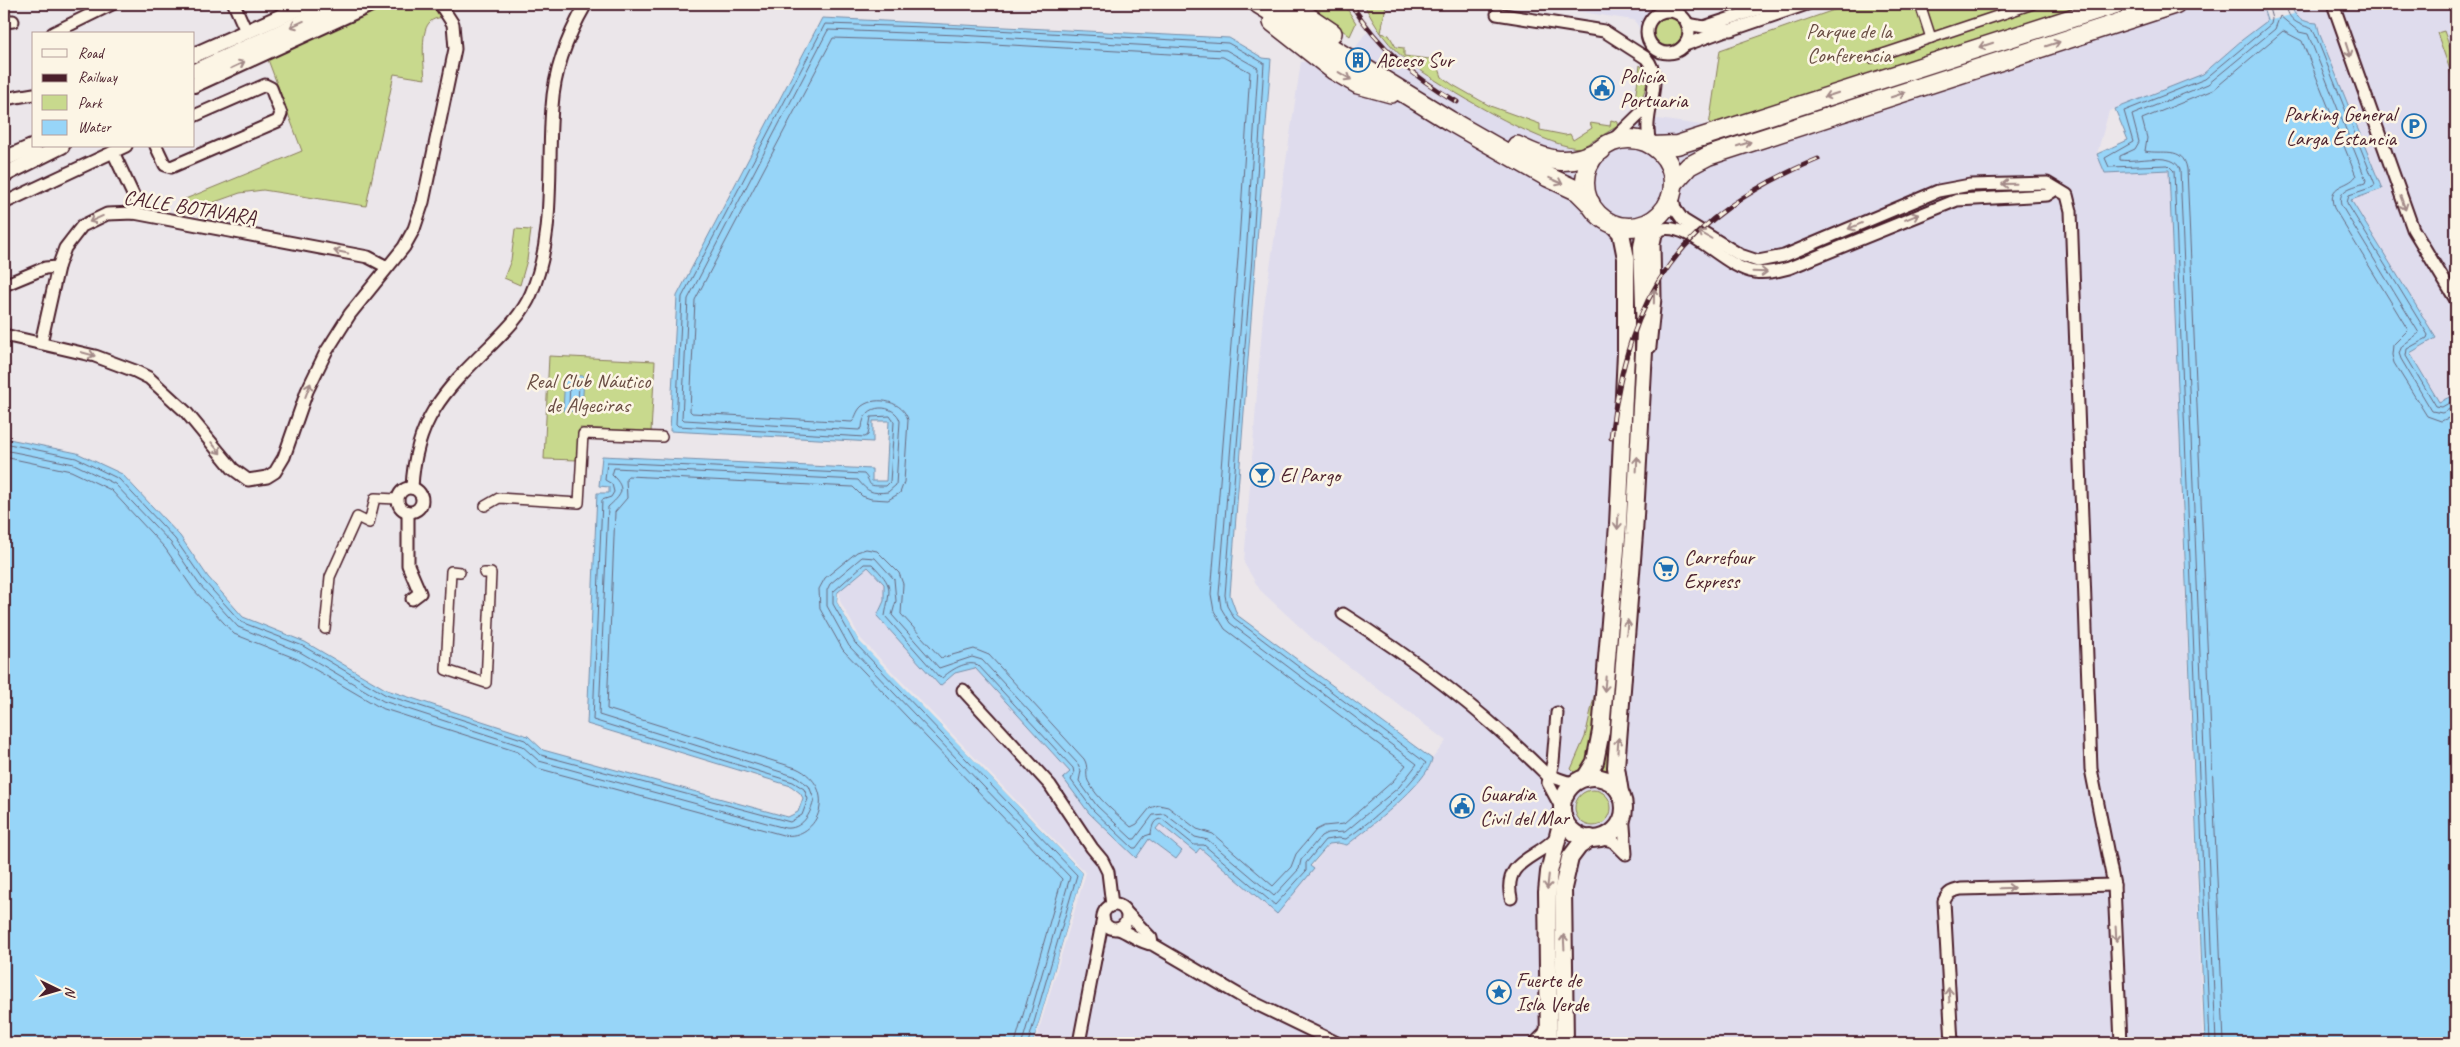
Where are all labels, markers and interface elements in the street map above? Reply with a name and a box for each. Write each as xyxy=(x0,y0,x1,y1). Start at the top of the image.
park label: Parque de la Conferencia xyxy=(1806,18,1893,68)
one-way arrow xyxy=(290,20,305,30)
legend xyxy=(32,32,195,148)
one-way arrow xyxy=(2044,39,2060,48)
one-way arrow xyxy=(1978,41,1994,51)
one-way arrow xyxy=(2344,42,2353,57)
text: Road xyxy=(78,44,105,63)
building icon: Acceso Sur xyxy=(1345,47,1371,73)
place label: Acceso Sur xyxy=(1376,47,1456,73)
one-way arrow xyxy=(230,59,245,69)
place label: Policía Portuaria xyxy=(1620,63,1689,113)
text: Railway xyxy=(78,68,119,87)
one-way arrow xyxy=(1337,72,1351,82)
public building icon: Policía Portuaria xyxy=(1589,75,1615,101)
one-way arrow xyxy=(1890,89,1906,99)
one-way arrow xyxy=(1824,91,1840,101)
text: Park xyxy=(78,94,103,113)
place label: Parking General Larga Estancia xyxy=(2284,101,2399,151)
parking icon: Parking General Larga Estancia xyxy=(2401,113,2427,139)
text: Water xyxy=(78,118,112,137)
one-way arrow xyxy=(1735,139,1751,149)
one-way arrow xyxy=(1548,177,1563,186)
one-way arrow xyxy=(2002,179,2018,188)
street label: CALLE BOTAVARA xyxy=(122,184,259,230)
one-way arrow xyxy=(2399,195,2408,210)
one-way arrow xyxy=(1904,212,1919,222)
one-way arrow xyxy=(89,214,104,224)
one-way arrow xyxy=(1848,222,1863,232)
one-way arrow xyxy=(1699,229,1713,239)
one-way arrow xyxy=(333,247,349,256)
one-way arrow xyxy=(1752,267,1768,277)
one-way arrow xyxy=(1650,289,1659,305)
one-way arrow xyxy=(80,350,96,360)
park label: Real Club Náutico de Algeciras xyxy=(525,368,652,418)
one-way arrow xyxy=(304,383,313,399)
one-way arrow xyxy=(210,441,221,454)
one-way arrow xyxy=(1633,457,1642,473)
bar icon: El Pargo xyxy=(1249,462,1275,488)
place label: El Pargo xyxy=(1280,462,1343,488)
one-way arrow xyxy=(1613,514,1622,530)
place label: Carrefour Express xyxy=(1684,544,1756,594)
supermarket icon: Carrefour Express xyxy=(1653,556,1679,582)
one-way arrow xyxy=(1622,619,1631,635)
one-way arrow xyxy=(1600,676,1610,692)
one-way arrow xyxy=(1613,737,1623,753)
place label: Guardia Civil del Mar xyxy=(1480,781,1571,831)
public building icon: Guardia Civil del Mar xyxy=(1449,793,1475,819)
one-way arrow xyxy=(1543,874,1553,890)
one-way arrow xyxy=(1999,883,2015,892)
one-way arrow xyxy=(2112,926,2121,942)
one-way arrow xyxy=(1560,934,1569,950)
north arrow xyxy=(32,964,82,1014)
place label: Fuerte de Isla Verde xyxy=(1516,967,1589,1017)
place icon: Fuerte de Isla Verde xyxy=(1486,979,1512,1005)
text: N xyxy=(61,986,79,998)
one-way arrow xyxy=(1945,987,1954,1003)

